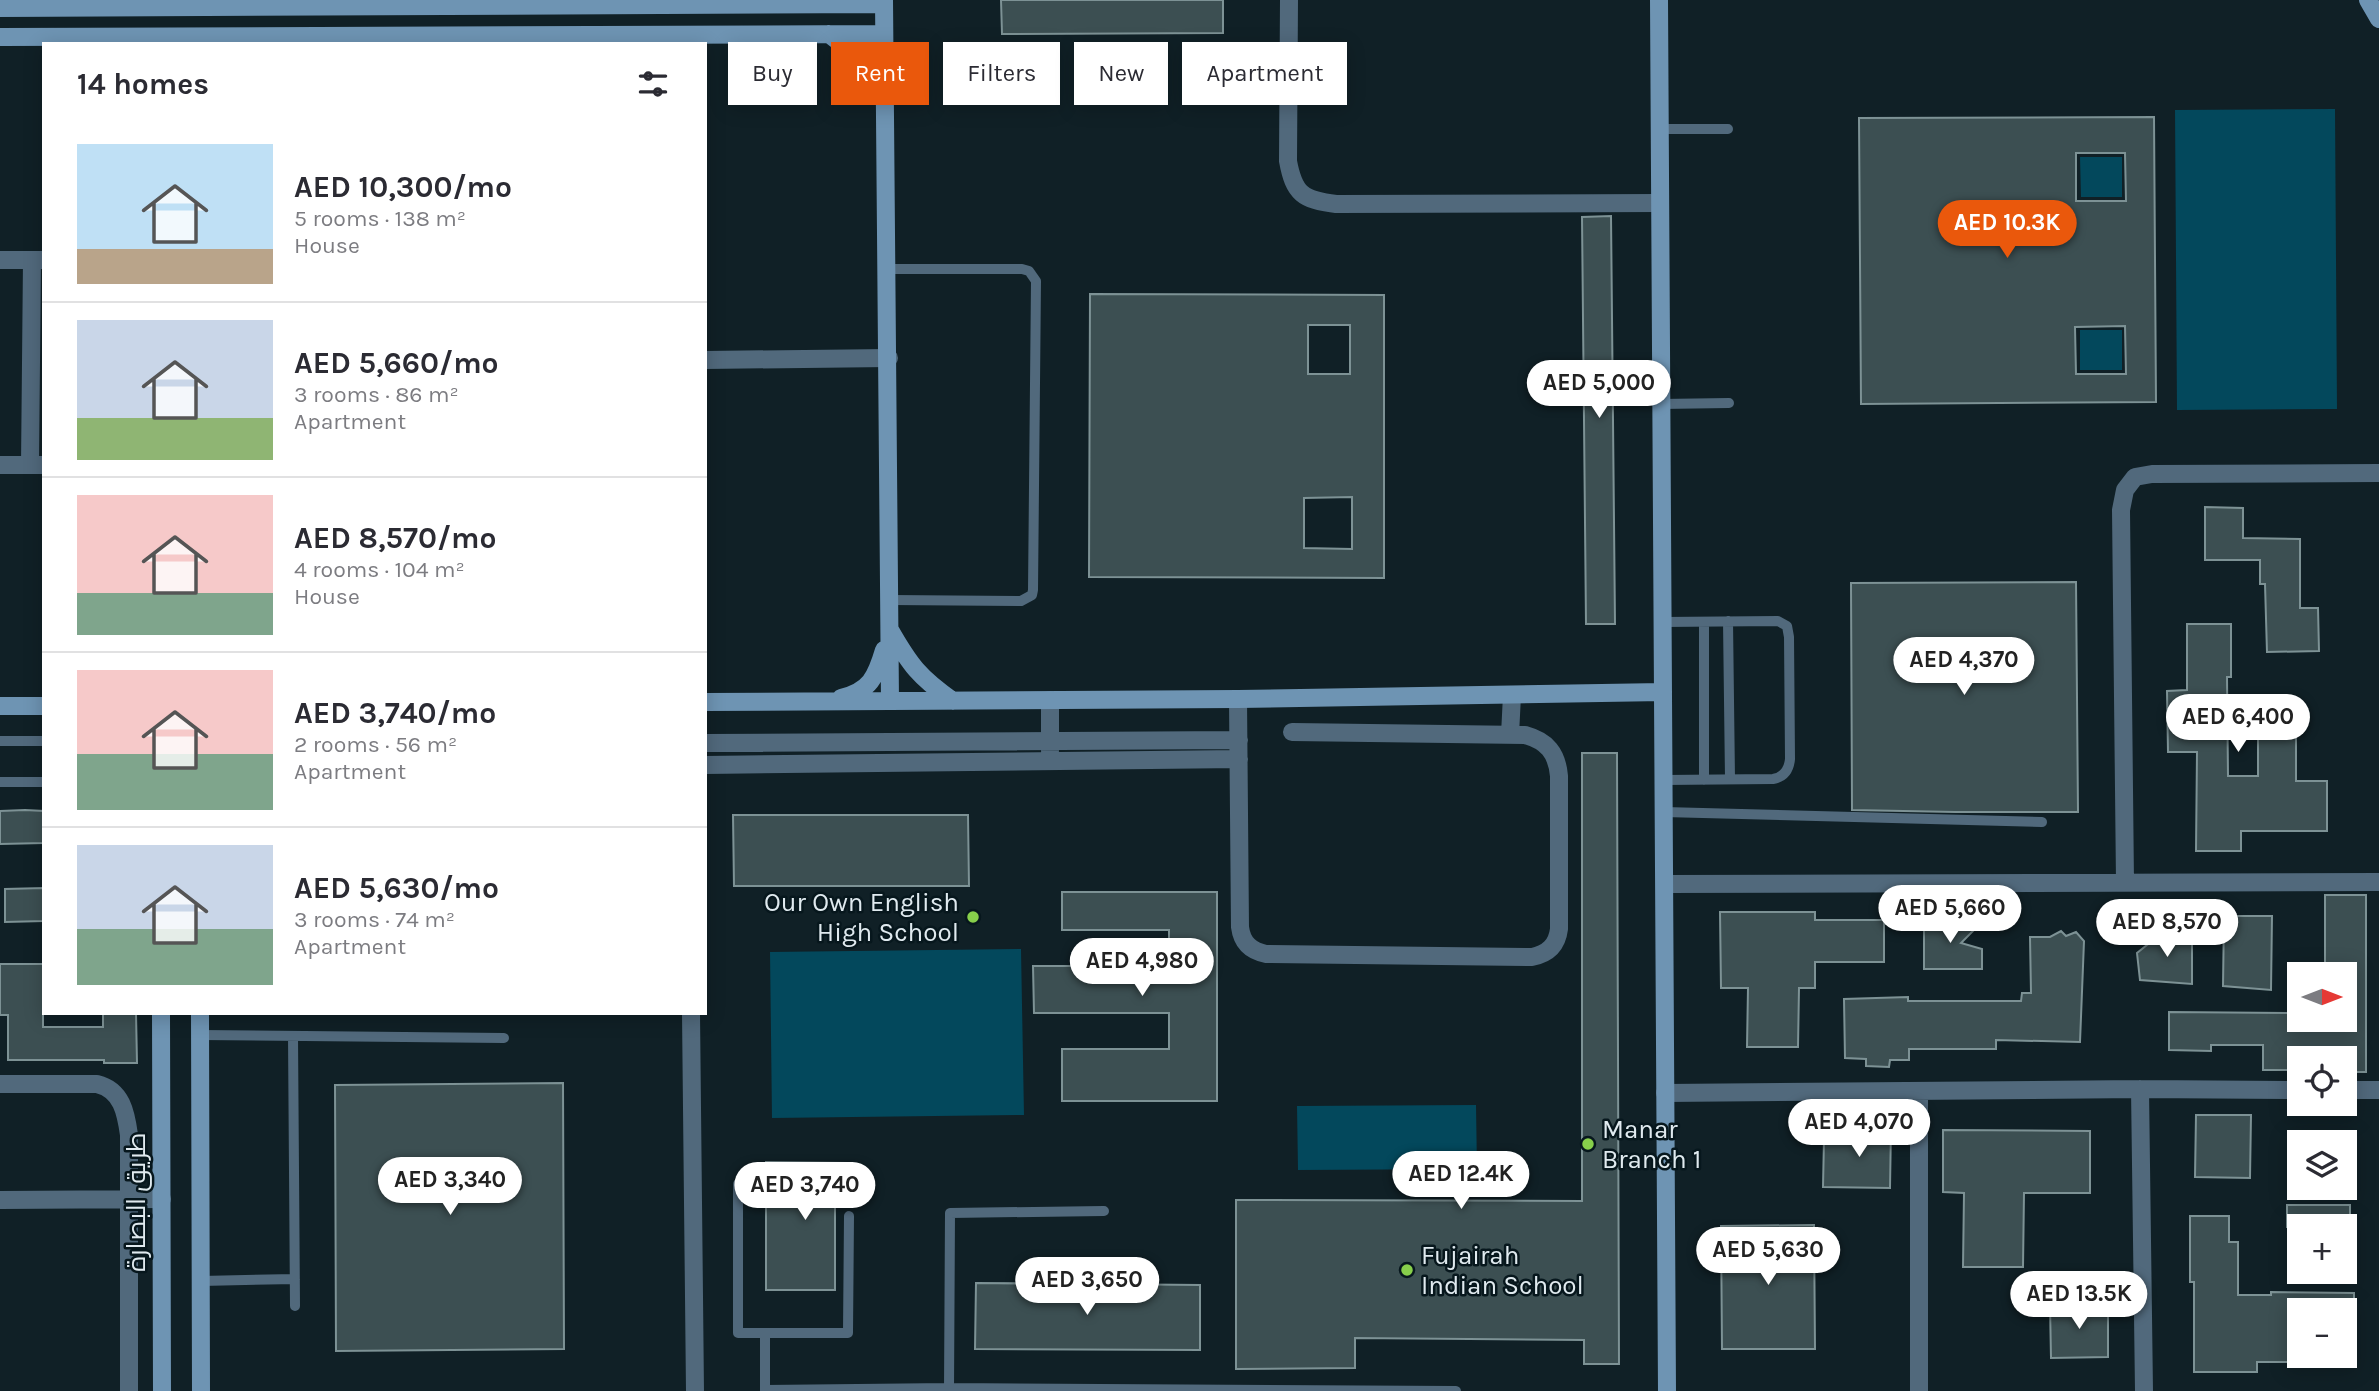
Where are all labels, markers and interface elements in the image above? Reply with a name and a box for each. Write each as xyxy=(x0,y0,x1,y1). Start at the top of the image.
chip: Buy xyxy=(728,42,817,105)
chip: Rent xyxy=(831,42,929,105)
chip: Filters xyxy=(943,42,1060,105)
chip: New xyxy=(1074,42,1168,105)
chip: Apartment xyxy=(1182,42,1347,105)
icon: filters xyxy=(634,65,672,103)
text: 14 homes xyxy=(77,66,209,102)
text: AED 10,300/mo xyxy=(294,169,512,205)
icon: home xyxy=(133,172,217,256)
pin: AED 10.3K xyxy=(1927,201,2087,260)
text: 5 rooms · 138 m² xyxy=(294,205,466,232)
text: AED 10.3K xyxy=(1954,209,2060,236)
text: House xyxy=(294,232,360,259)
text: AED 5,660/mo xyxy=(294,345,499,381)
icon: home xyxy=(133,348,217,432)
pin: AED 5,000 xyxy=(1519,360,1679,420)
text: AED 5,000 xyxy=(1543,369,1655,396)
text: 3 rooms · 86 m² xyxy=(294,381,459,408)
text: Apartment xyxy=(294,408,406,435)
text: AED 8,570/mo xyxy=(294,520,497,556)
icon: home xyxy=(133,523,217,607)
text: 4 rooms · 104 m² xyxy=(294,556,465,583)
text: House xyxy=(294,583,360,610)
pin: AED 4,370 xyxy=(1884,638,2044,697)
text: AED 4,370 xyxy=(1909,646,2019,673)
pin: AED 6,400 xyxy=(2158,694,2318,754)
text: AED 3,740/mo xyxy=(294,695,496,731)
icon: home xyxy=(133,698,217,782)
text: AED 6,400 xyxy=(2182,703,2294,730)
text: 2 rooms · 56 m² xyxy=(294,731,457,758)
text: Apartment xyxy=(294,758,406,785)
text: AED 5,630/mo xyxy=(294,870,499,906)
icon: home xyxy=(133,873,217,957)
pin: AED 5,660 xyxy=(1870,886,2030,945)
place label: Our Own English High School xyxy=(764,887,959,948)
text: AED 5,660 xyxy=(1894,894,2006,921)
pin: AED 8,570 xyxy=(2087,900,2247,959)
text: 3 rooms · 74 m² xyxy=(294,906,455,933)
text: AED 8,570 xyxy=(2112,908,2222,935)
marker: Our Own English High School xyxy=(965,909,981,925)
text: Apartment xyxy=(294,933,406,960)
pin: AED 4,980 xyxy=(1062,939,1222,998)
text: AED 4,980 xyxy=(1086,947,1198,974)
north arrow xyxy=(2287,962,2357,1032)
map controls xyxy=(2287,962,2357,1368)
button: locate xyxy=(2287,1046,2357,1116)
pin: AED 4,070 xyxy=(1779,1100,1939,1159)
text: AED 4,070 xyxy=(1804,1108,1914,1135)
place label: Manar Branch 1 xyxy=(1602,1114,1701,1175)
button: layers xyxy=(2287,1130,2357,1200)
street label: طريق البصارة xyxy=(121,1132,152,1272)
marker: Manar Branch 1 xyxy=(1580,1136,1596,1152)
pin: AED 12.4K xyxy=(1381,1152,1541,1211)
pin: AED 3,340 xyxy=(370,1158,530,1217)
text: AED 12.4K xyxy=(1408,1160,1514,1187)
pin: AED 3,740 xyxy=(725,1162,885,1222)
text: AED 3,340 xyxy=(394,1166,506,1193)
text: AED 3,740 xyxy=(750,1171,860,1198)
button: + xyxy=(2287,1214,2357,1284)
pin: AED 5,630 xyxy=(1688,1228,1848,1287)
text: AED 5,630 xyxy=(1712,1236,1824,1263)
place label: Fujairah Indian School xyxy=(1421,1240,1584,1301)
pin: AED 3,650 xyxy=(1007,1258,1167,1317)
marker: Fujairah Indian School xyxy=(1399,1262,1415,1278)
text: AED 3,650 xyxy=(1031,1266,1143,1293)
pin: AED 13.5K xyxy=(1999,1272,2159,1331)
text: AED 13.5K xyxy=(2026,1280,2132,1307)
button: − xyxy=(2287,1298,2357,1368)

